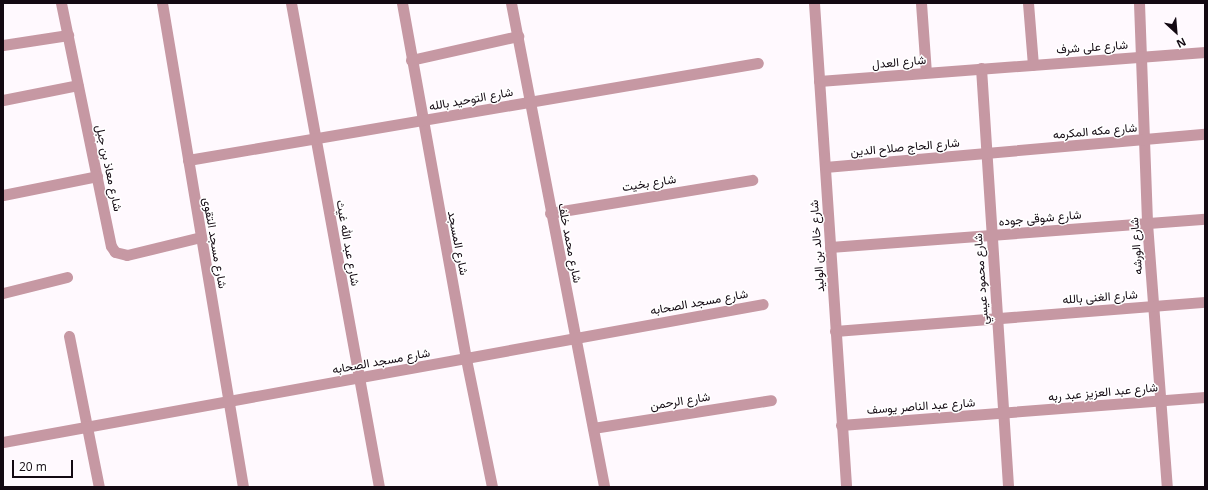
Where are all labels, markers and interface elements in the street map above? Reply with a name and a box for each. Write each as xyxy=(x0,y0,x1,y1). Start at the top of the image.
north arrow xyxy=(1156,12,1196,52)
text: N xyxy=(1174,35,1189,52)
street label: شارع على شرف xyxy=(1056,37,1128,57)
street label: شارع العدل xyxy=(871,52,927,72)
street label: شارع التوحيد بالله xyxy=(428,85,514,113)
street label: شارع مكه المكرمه xyxy=(1052,120,1138,142)
street label: شارع معاذ بن جبل xyxy=(93,123,125,213)
street label: شارع الحاج صلاح الدين xyxy=(850,135,960,159)
street label: شارع بخيت xyxy=(621,172,677,194)
street label: شارع مسجد التقوى xyxy=(200,196,230,290)
street label: شارع عبد الله غيث xyxy=(333,199,363,287)
street label: شارع خالد بن الوليد xyxy=(807,199,827,293)
street label: شارع محمد خلف xyxy=(555,202,585,284)
street label: شارع شوقى جوده xyxy=(998,207,1082,229)
street label: شارع المسجد xyxy=(445,210,471,276)
street label: شارع الورشه xyxy=(1127,217,1145,275)
street label: شارع محمود عيسي xyxy=(971,233,991,325)
street label: شارع مسجد الصحابه xyxy=(649,286,749,318)
street label: شارع الغنى بالله xyxy=(1062,287,1138,307)
street label: شارع مسجد الصحابه xyxy=(331,345,431,377)
street label: شارع عبد العزيز عبد ربه xyxy=(1047,380,1159,404)
street label: شارع الرحمن xyxy=(649,389,711,413)
street label: شارع عبد الناصر يوسف xyxy=(866,395,976,417)
scale bar xyxy=(14,452,75,478)
text: 20 m xyxy=(19,458,47,475)

